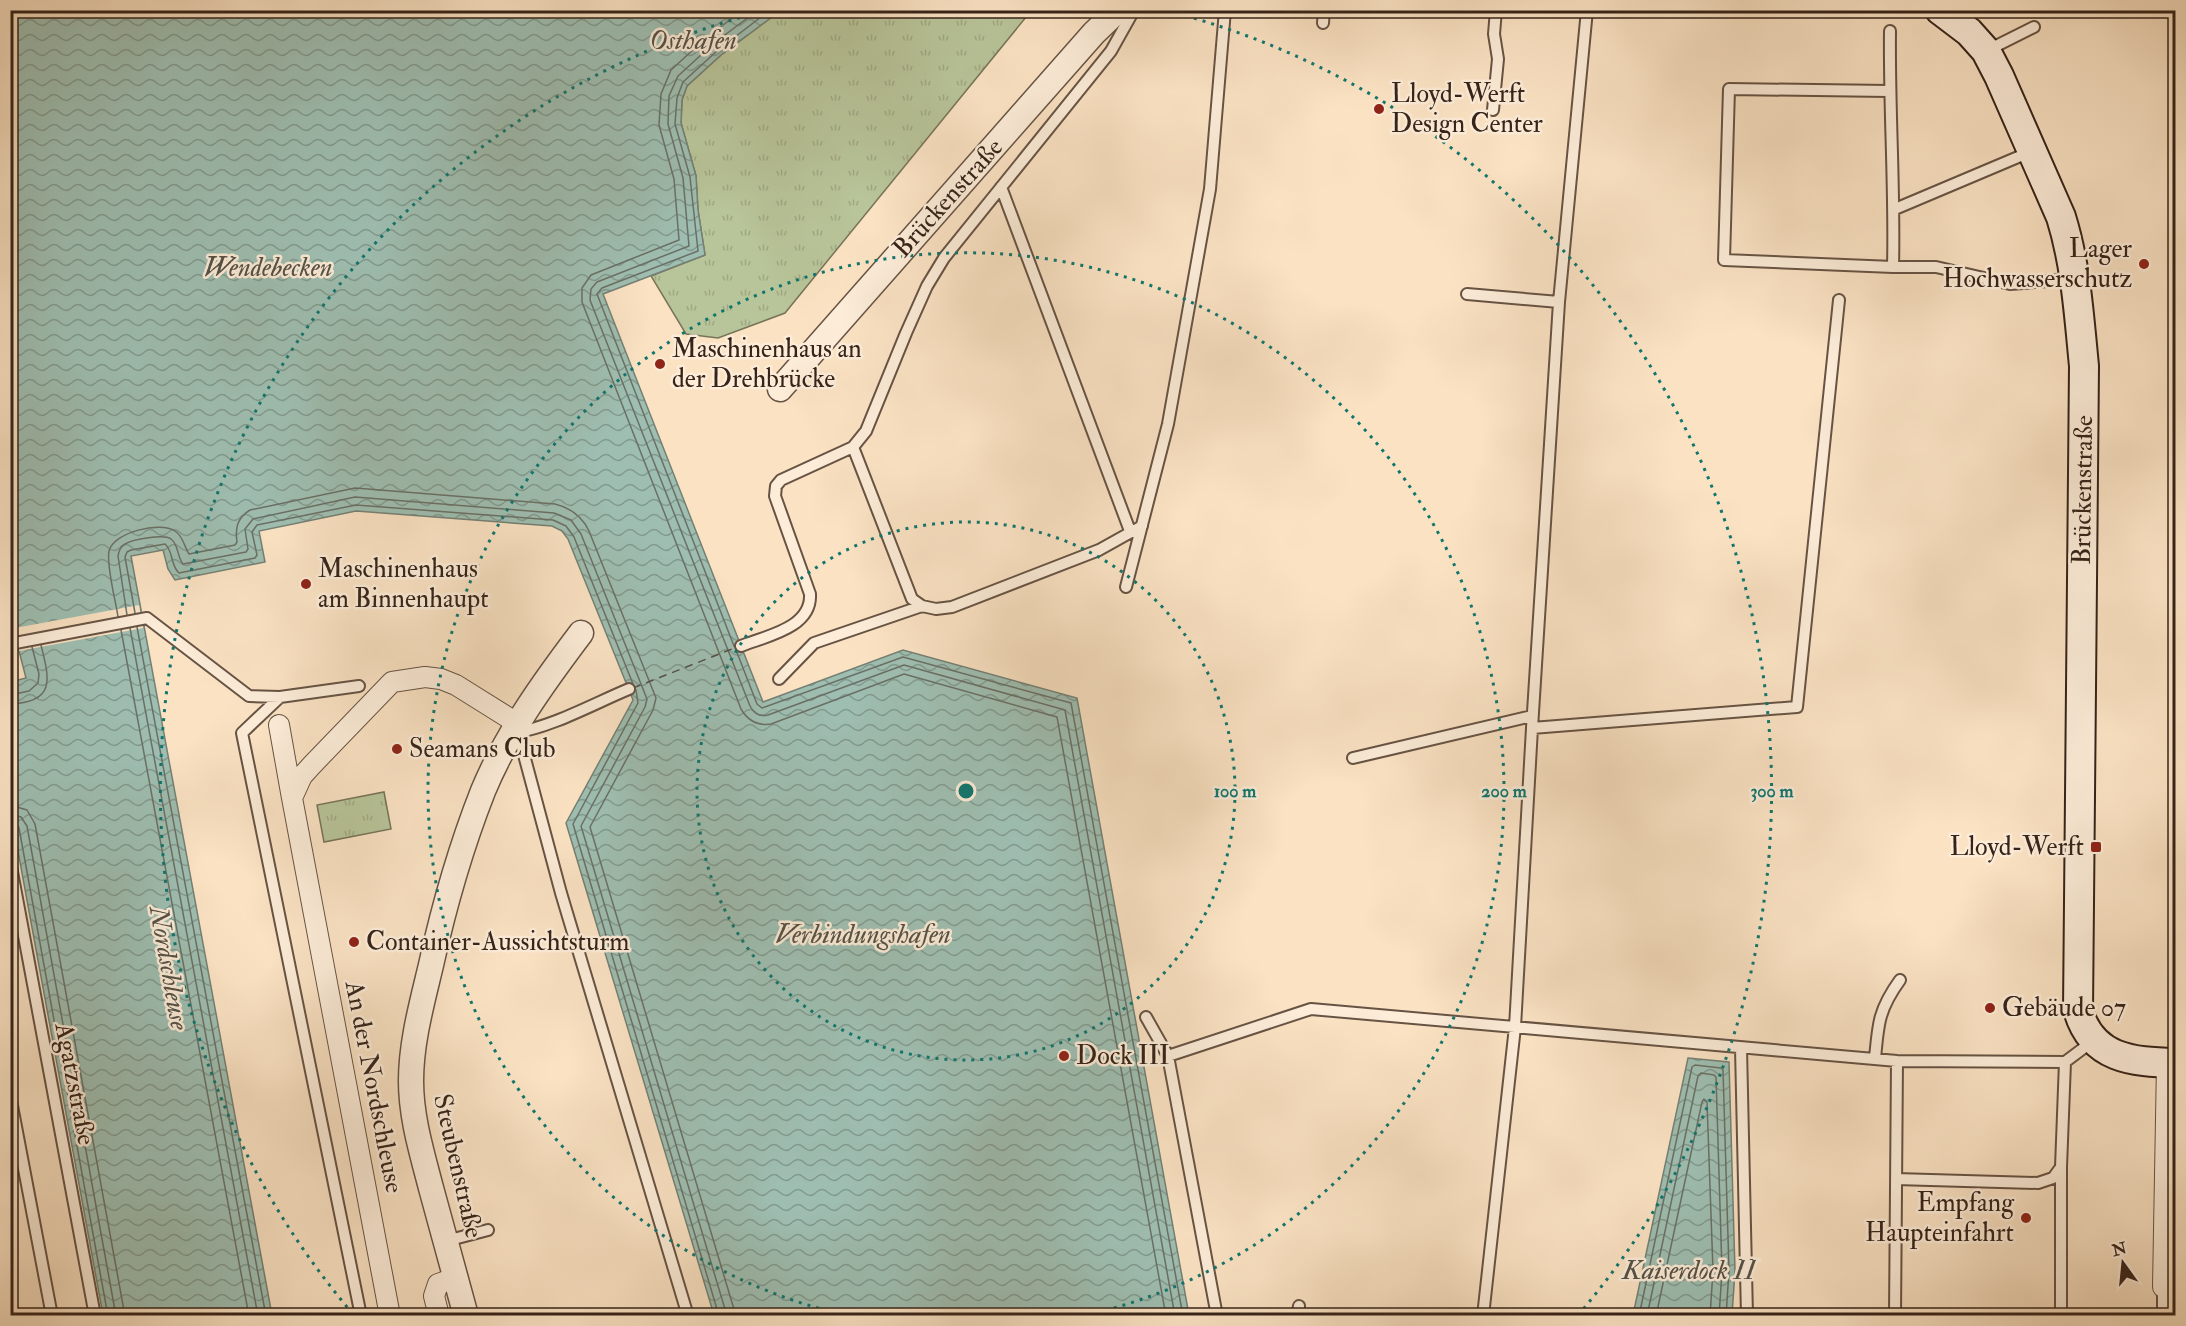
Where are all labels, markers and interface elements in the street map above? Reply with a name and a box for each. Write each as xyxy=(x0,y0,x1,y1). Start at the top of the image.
water label: Osthafen xyxy=(649,24,737,57)
place label: Lloyd-Werft Design Center xyxy=(1391,78,1543,140)
marker: Lloyd-Werft Design Center xyxy=(1372,102,1386,116)
street label: Brückenstraße xyxy=(886,132,1010,264)
place label: Lager Hochwasserschutz xyxy=(1942,233,2132,295)
water label: Wendebecken xyxy=(203,251,333,284)
marker: Lager Hochwasserschutz xyxy=(2137,257,2151,271)
place label: Maschinenhaus an der Drehbrücke xyxy=(672,333,862,395)
marker: Maschinenhaus an der Drehbrücke xyxy=(653,357,667,371)
street label: Brückenstraße xyxy=(2066,415,2100,565)
place label: Maschinenhaus am Binnenhaupt xyxy=(318,553,489,616)
marker: Maschinenhaus am Binnenhaupt xyxy=(299,577,313,591)
place label: Seamans Club xyxy=(409,733,555,765)
marker: Seamans Club xyxy=(390,742,404,756)
text: 100 m xyxy=(1214,780,1257,803)
text: 200 m xyxy=(1481,780,1528,803)
text: 300 m xyxy=(1750,780,1795,803)
centre of rings xyxy=(956,781,976,801)
place label: Lloyd-Werft xyxy=(1950,831,2084,863)
marker: Lloyd-Werft xyxy=(2089,840,2103,854)
water label: Nordschleuse xyxy=(142,902,196,1033)
water label: Verbindungshafen xyxy=(775,918,951,951)
place label: Container-Aussichtsturm xyxy=(366,926,629,958)
marker: Container-Aussichtsturm xyxy=(347,935,361,949)
street label: An der Nordschleuse xyxy=(338,977,410,1196)
place label: Gebäude 07 xyxy=(2002,992,2126,1024)
marker: Gebäude 07 xyxy=(1983,1001,1997,1015)
street label: Agatzstraße xyxy=(47,1019,103,1148)
place label: Dock III xyxy=(1076,1040,1170,1072)
marker: Dock III xyxy=(1057,1049,1071,1063)
street label: Steubenstraße xyxy=(426,1091,490,1241)
place label: Empfang Haupteinfahrt xyxy=(1865,1187,2015,1250)
marker: Empfang Haupteinfahrt xyxy=(2019,1211,2033,1225)
north arrow xyxy=(2093,1233,2153,1293)
text: N xyxy=(2109,1238,2130,1261)
water label: Kaiserdock II xyxy=(1620,1254,1760,1287)

